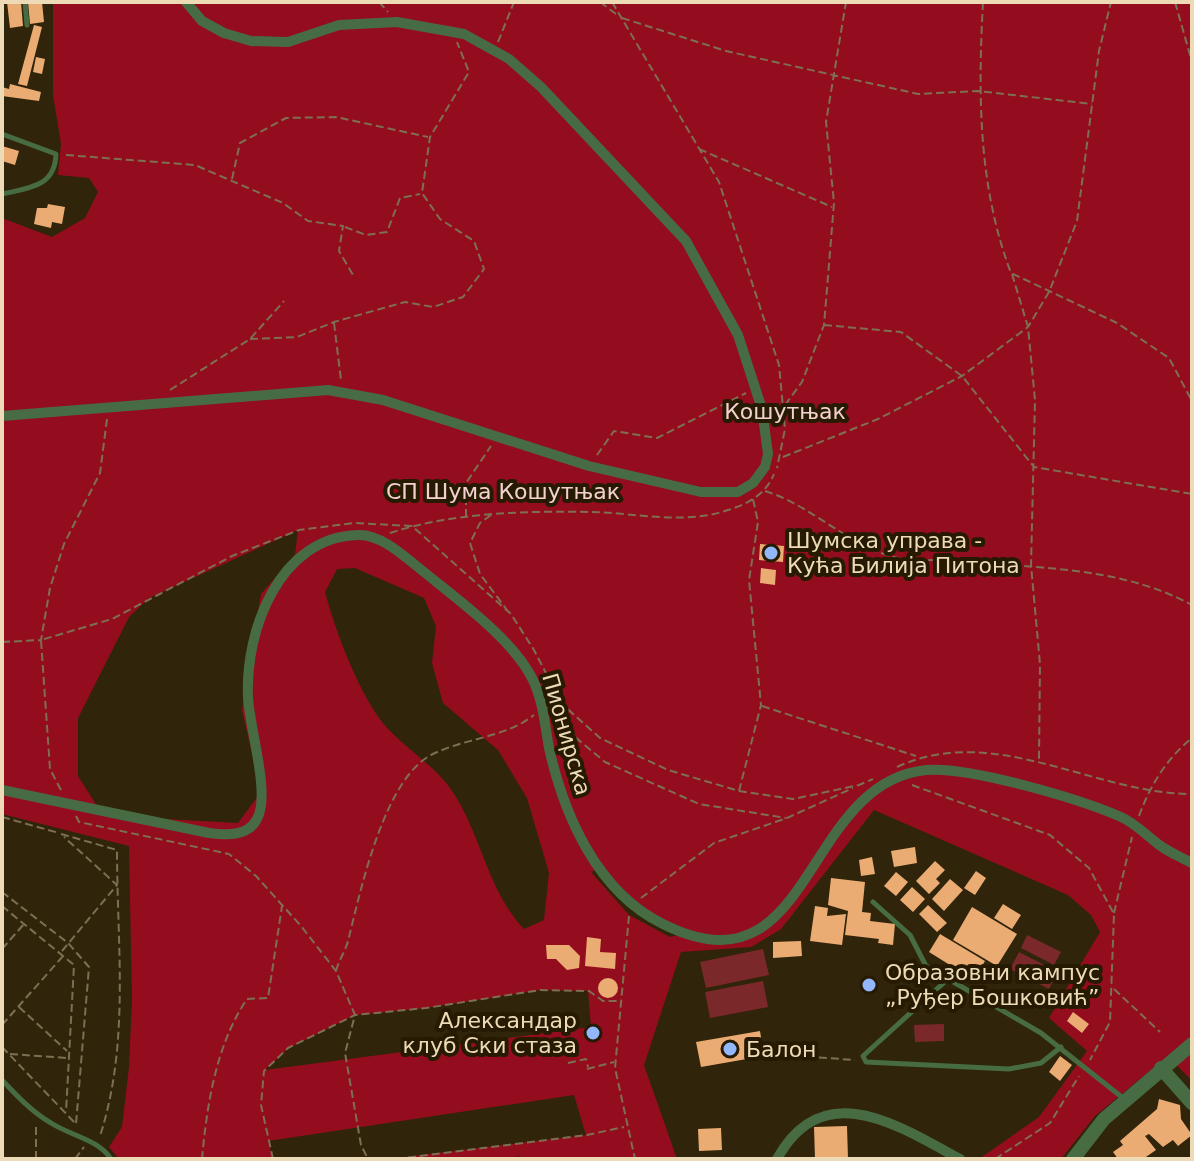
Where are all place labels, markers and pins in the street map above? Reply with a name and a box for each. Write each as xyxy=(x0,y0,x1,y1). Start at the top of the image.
place label: Шумска управа - Кућа Билија Питона xyxy=(787,528,1020,578)
marker: Шумска управа - Кућа Билија Питона xyxy=(762,544,780,562)
place label: Образовни кампус „Руђер Бошковић” xyxy=(885,960,1100,1010)
marker: Образовни кампус „Руђер Бошковић” xyxy=(860,976,878,994)
place label: Александар клуб Ски стаза xyxy=(403,1008,577,1058)
marker: Александар клуб Ски стаза xyxy=(584,1024,602,1042)
place label: Балон xyxy=(746,1037,816,1062)
marker: Балон xyxy=(721,1040,739,1058)

